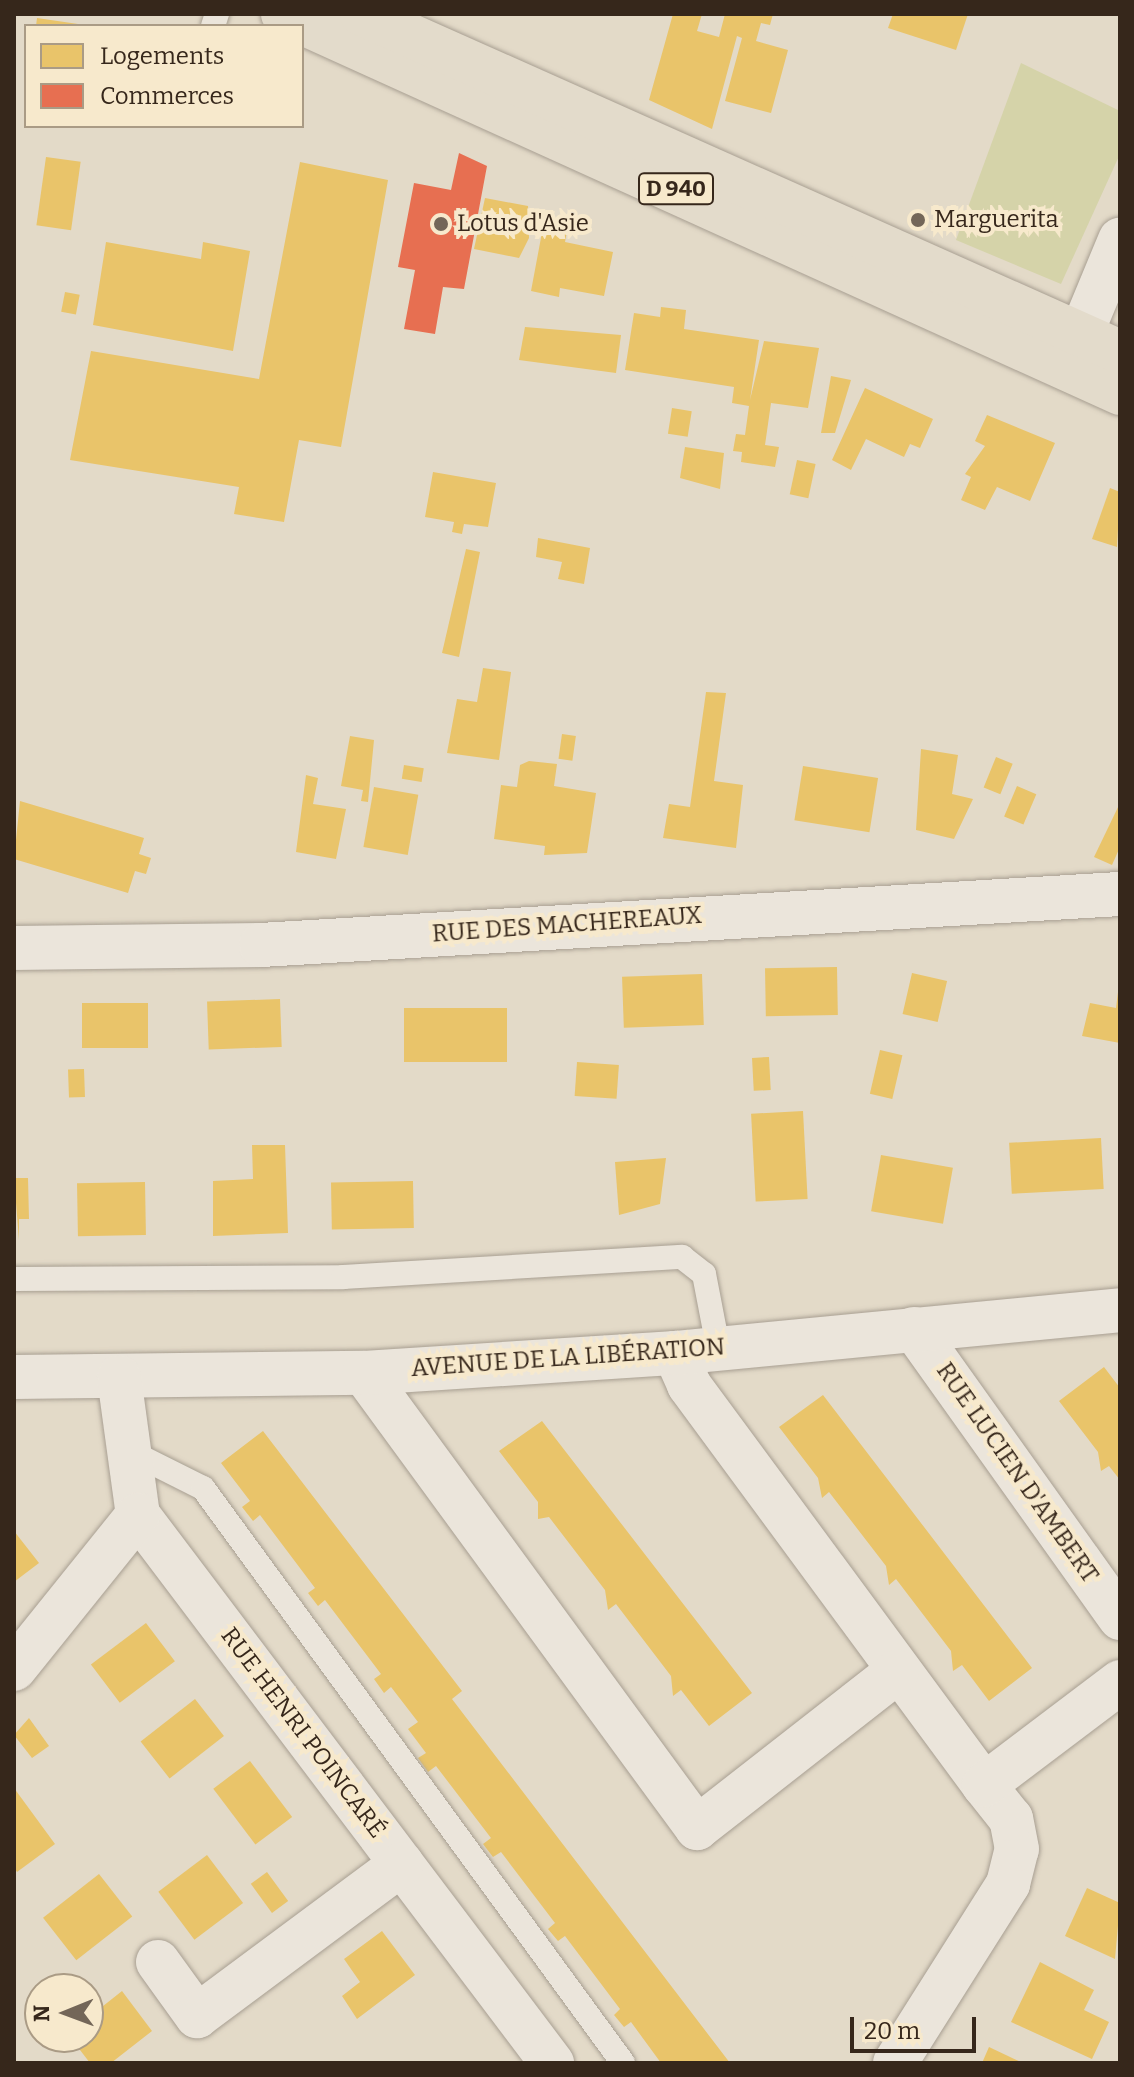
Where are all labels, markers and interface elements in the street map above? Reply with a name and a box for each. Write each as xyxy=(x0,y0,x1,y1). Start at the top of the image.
legend xyxy=(24,24,304,128)
text: Logements xyxy=(100,42,224,70)
text: Commerces xyxy=(100,82,234,110)
road number: D 940 xyxy=(638,171,714,207)
place label: Marguerita xyxy=(934,206,1059,234)
place label: Lotus d'Asie xyxy=(457,210,589,238)
marker: Marguerita xyxy=(909,211,927,229)
marker: Lotus d'Asie xyxy=(432,215,450,233)
street label: RUE DES MACHEREAUX xyxy=(431,901,703,949)
street label: AVENUE DE LA LIBÉRATION xyxy=(410,1333,726,1383)
street label: RUE LUCIEN D'AMBERT xyxy=(930,1357,1104,1589)
street label: RUE HENRI POINCARÉ xyxy=(214,1622,392,1844)
north arrow xyxy=(24,1973,104,2053)
scale bar xyxy=(854,2001,980,2051)
text: N xyxy=(28,2005,55,2022)
text: 20 m xyxy=(864,2017,920,2045)

